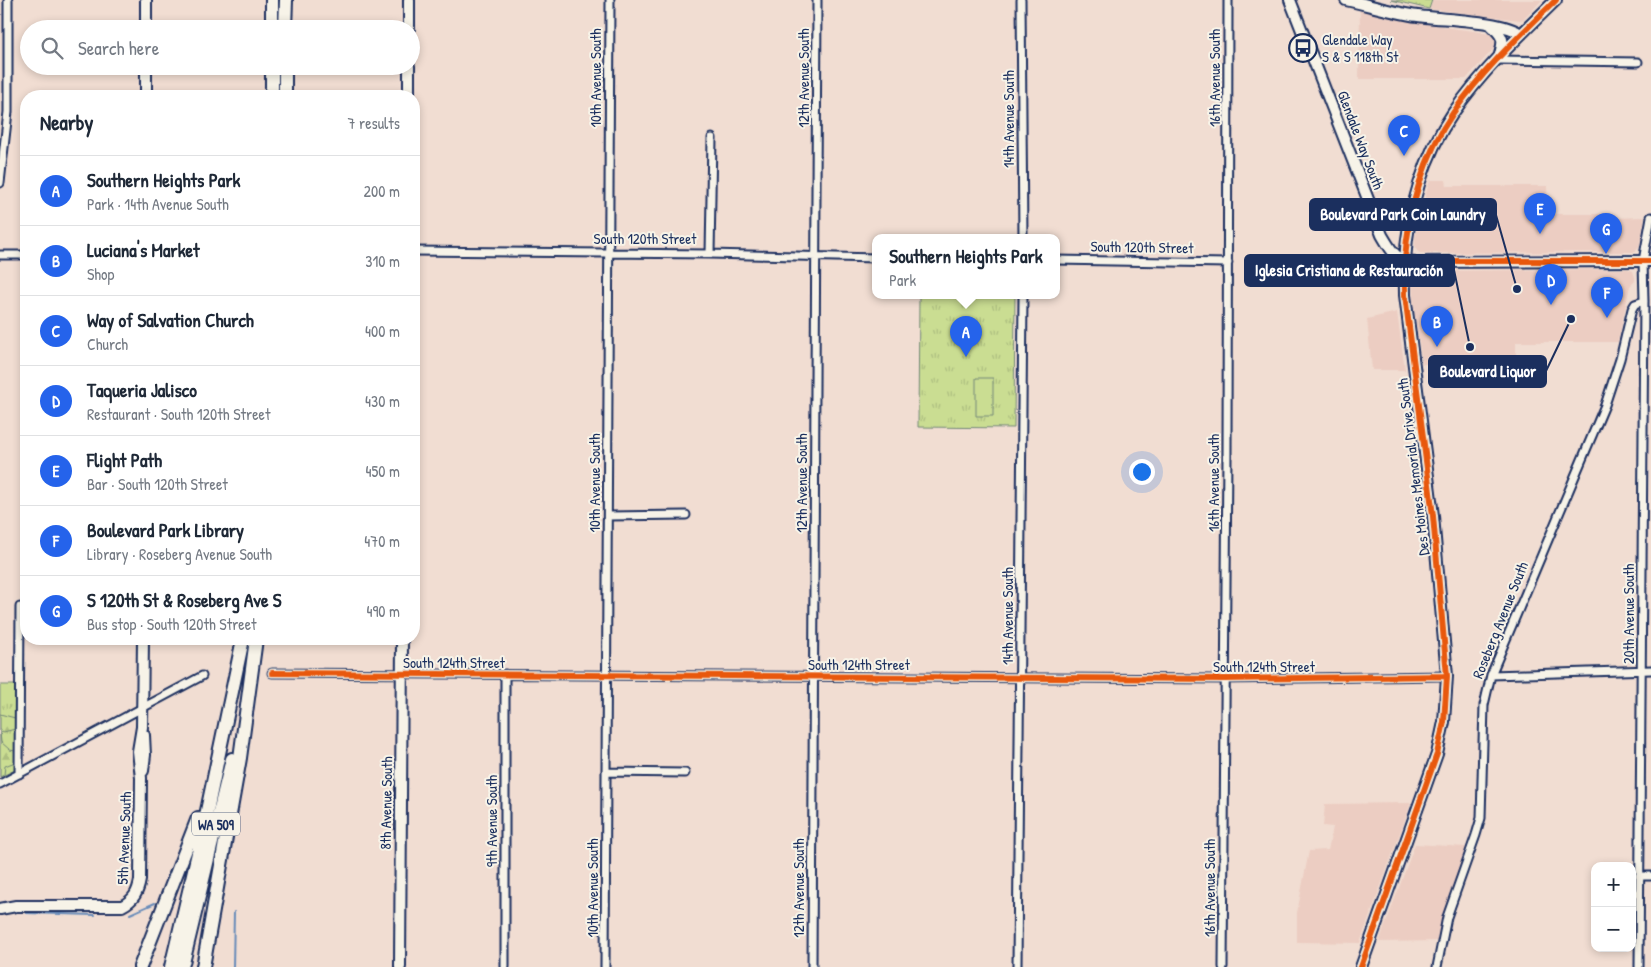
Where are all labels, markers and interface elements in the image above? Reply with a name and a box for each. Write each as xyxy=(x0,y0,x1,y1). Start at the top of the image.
search box xyxy=(20,20,420,75)
street label: 12th Avenue South xyxy=(793,28,814,128)
street label: 10th Avenue South xyxy=(585,29,606,127)
street label: 16th Avenue South xyxy=(1204,29,1225,127)
place label: Glendale Way S & S 118th St xyxy=(1322,29,1399,67)
bus stop icon: Glendale Way S & S 118th St xyxy=(1288,33,1318,63)
icon: search xyxy=(38,34,66,62)
text: Search here xyxy=(78,35,159,61)
street label: 14th Avenue South xyxy=(998,70,1019,168)
street label: Glendale Way South xyxy=(1332,88,1390,192)
text: Nearby xyxy=(40,108,93,137)
text: 7 results xyxy=(347,112,400,134)
pin: C xyxy=(1388,115,1420,156)
text: Southern Heights Park xyxy=(87,167,240,193)
text: A xyxy=(52,180,60,202)
text: 200 m xyxy=(364,180,400,202)
text: Park · 14th Avenue South xyxy=(87,193,229,215)
pin: E xyxy=(1524,193,1556,234)
callout: Boulevard Park Coin Laundry xyxy=(1310,199,1496,230)
text: Boulevard Park Coin Laundry xyxy=(1320,203,1486,226)
pin: G xyxy=(1590,213,1622,254)
street label: South 120th Street xyxy=(594,228,697,249)
popup xyxy=(872,234,1060,299)
street label: South 120th Street xyxy=(1090,236,1194,258)
text: Luciana's Market xyxy=(87,237,200,263)
text: Southern Heights Park xyxy=(889,243,1043,269)
text: B xyxy=(52,250,60,272)
text: 310 m xyxy=(365,250,400,272)
callout: Iglesia Cristiana de Restauración xyxy=(1245,255,1454,286)
text: Iglesia Cristiana de Restauración xyxy=(1255,259,1443,282)
text: Shop xyxy=(87,263,114,285)
pin: D xyxy=(1535,264,1567,305)
text: Park xyxy=(889,269,916,291)
pin: F xyxy=(1591,277,1623,318)
pin: B xyxy=(1421,306,1453,347)
text: Way of Salvation Church xyxy=(87,307,254,333)
pin: A xyxy=(950,316,982,357)
text: C xyxy=(52,320,60,342)
text: 400 m xyxy=(365,320,400,342)
text: Church xyxy=(87,333,128,355)
callout: Boulevard Liquor xyxy=(1429,356,1546,387)
text: Boulevard Liquor xyxy=(1440,360,1537,383)
text: Taqueria Jalisco xyxy=(87,377,197,403)
street label: Des Moines Memorial Drive South xyxy=(1392,377,1434,557)
text: D xyxy=(52,390,60,412)
text: 430 m xyxy=(365,390,400,412)
text: Restaurant · South 120th Street xyxy=(87,403,270,425)
street label: 12th Avenue South xyxy=(791,433,812,533)
street label: 10th Avenue South xyxy=(584,434,605,532)
street label: 16th Avenue South xyxy=(1203,434,1224,532)
text: Flight Path xyxy=(87,447,162,473)
your location xyxy=(1129,459,1155,485)
text: E xyxy=(52,460,60,482)
text: 450 m xyxy=(366,460,400,482)
text: Bar · South 120th Street xyxy=(87,473,228,495)
text: Boulevard Park Library xyxy=(87,517,244,543)
text: F xyxy=(53,530,59,552)
text: 470 m xyxy=(364,530,400,552)
text: Library · Roseberg Avenue South xyxy=(87,543,272,565)
street label: Roseberg Avenue South xyxy=(1467,558,1533,682)
street label: 20th Avenue South xyxy=(1618,564,1639,664)
street label: 14th Avenue South xyxy=(997,567,1018,665)
text: S 120th St & Roseberg Ave S xyxy=(87,587,282,613)
text: G xyxy=(52,600,60,622)
text: 490 m xyxy=(366,600,400,622)
text: Bus stop · South 120th Street xyxy=(87,613,257,635)
street label: South 124th Street xyxy=(403,652,506,673)
street label: South 124th Street xyxy=(808,654,911,675)
street label: South 124th Street xyxy=(1213,656,1316,677)
street label: 8th Avenue South xyxy=(375,756,397,850)
street label: 9th Avenue South xyxy=(481,775,502,867)
street label: 5th Avenue South xyxy=(112,791,136,885)
road number: WA 509 xyxy=(192,812,240,836)
street label: 12th Avenue South xyxy=(788,838,809,938)
street label: 10th Avenue South xyxy=(582,839,603,937)
street label: 16th Avenue South xyxy=(1199,839,1220,937)
map controls xyxy=(1591,862,1636,952)
button: + xyxy=(1591,862,1636,907)
button: − xyxy=(1591,907,1636,952)

